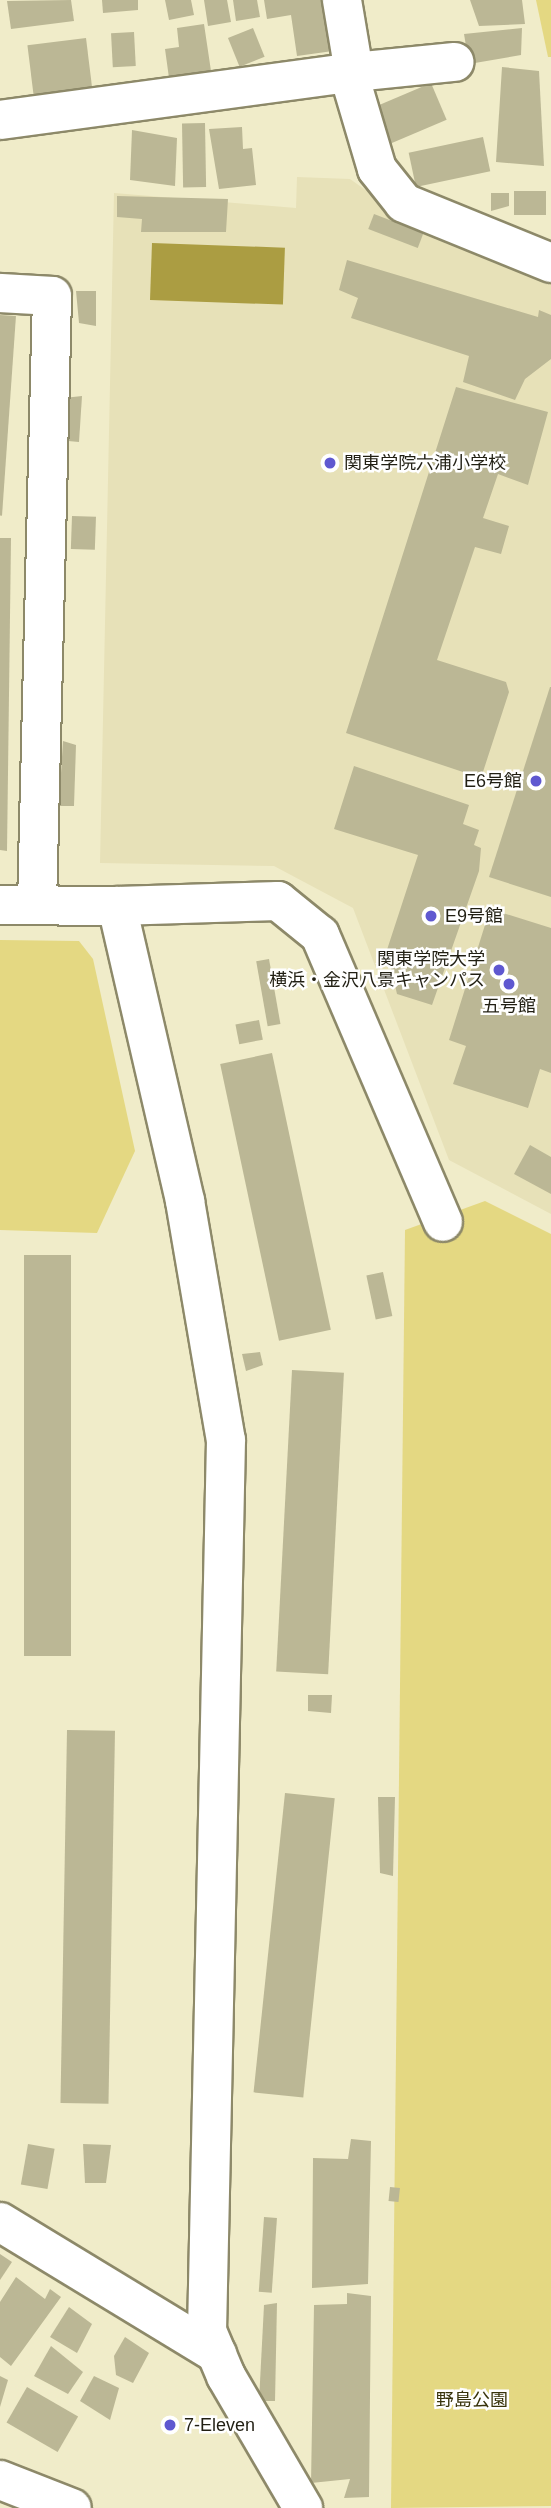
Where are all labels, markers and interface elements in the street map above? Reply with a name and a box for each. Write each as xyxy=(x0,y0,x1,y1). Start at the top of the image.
place label: 関東学院六浦小学校 xyxy=(344,452,506,474)
marker: 関東学院六浦小学校 xyxy=(322,455,338,471)
place label: E6号館 xyxy=(464,770,522,792)
marker: E6号館 xyxy=(528,773,544,789)
place label: E9号館 xyxy=(445,905,503,927)
marker: E9号館 xyxy=(423,908,439,924)
place label: 関東学院大学 横浜・金沢八景キャンパス xyxy=(269,949,485,992)
marker: 関東学院大学 横浜・金沢八景キャンパス xyxy=(491,962,507,978)
marker: 五号館 xyxy=(501,976,517,992)
place label: 五号館 xyxy=(482,995,536,1017)
park label: 野島公園 xyxy=(436,2389,508,2411)
place label: 7-Eleven xyxy=(184,2414,255,2436)
marker: 7-Eleven xyxy=(162,2417,178,2433)

